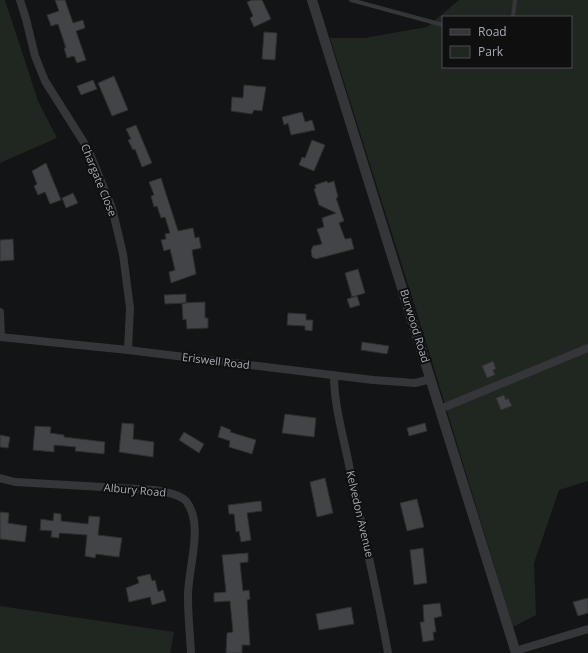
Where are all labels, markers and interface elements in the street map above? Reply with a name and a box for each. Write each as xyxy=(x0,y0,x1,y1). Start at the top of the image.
legend xyxy=(442,16,572,68)
text: Road xyxy=(478,23,507,40)
text: Park xyxy=(478,43,504,60)
street label: Chargate Close xyxy=(78,141,121,218)
street label: Burwood Road xyxy=(397,287,434,364)
street label: Eriswell Road xyxy=(181,349,251,372)
street label: Kelvedon Avenue xyxy=(343,469,378,559)
street label: Albury Road xyxy=(103,479,167,500)

